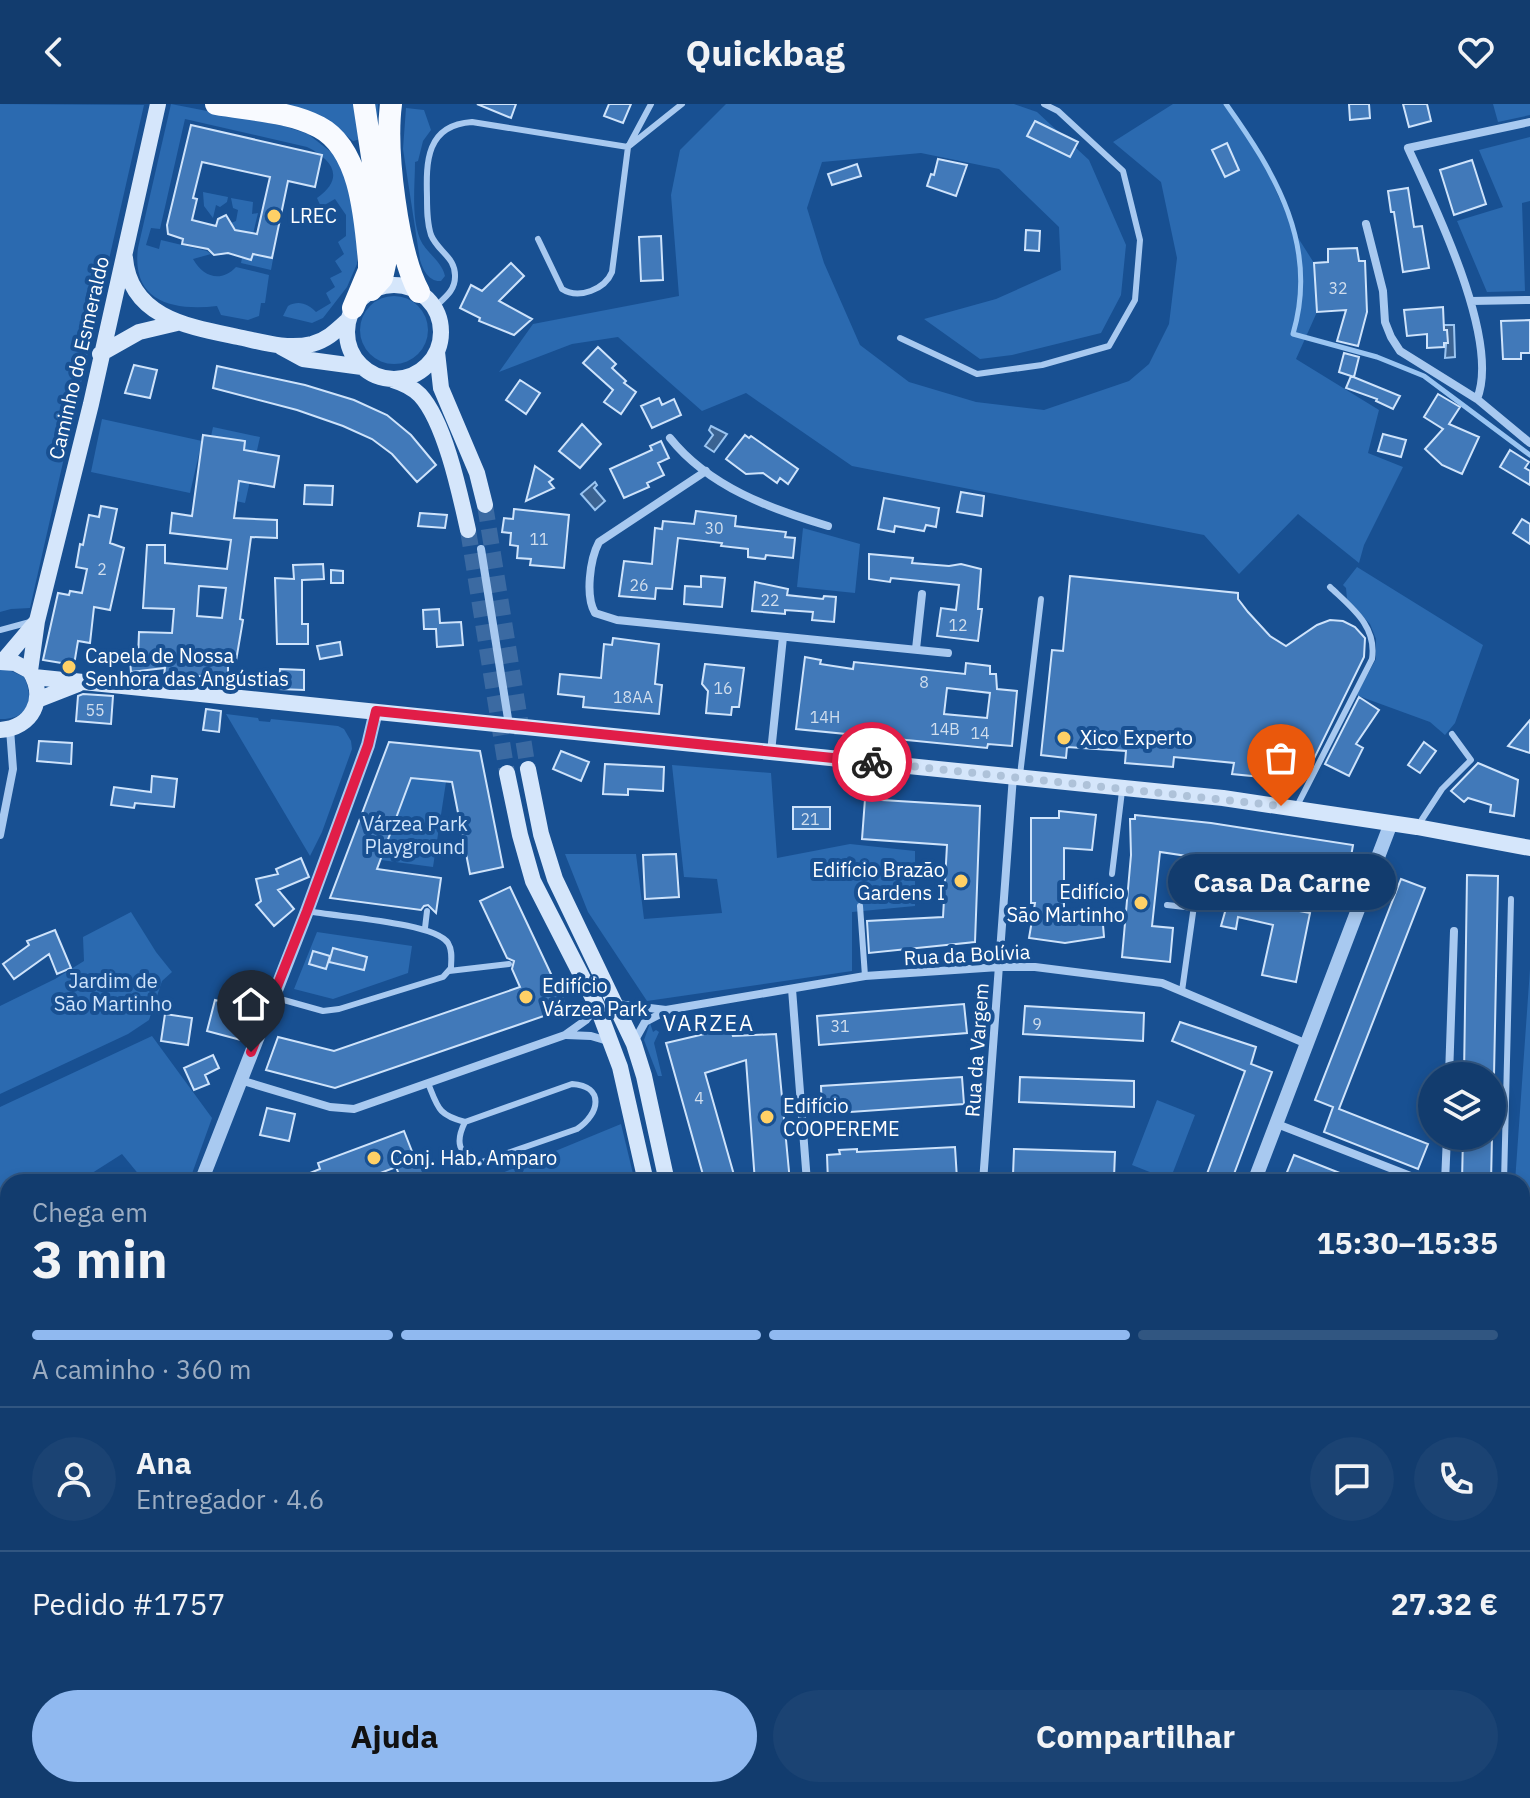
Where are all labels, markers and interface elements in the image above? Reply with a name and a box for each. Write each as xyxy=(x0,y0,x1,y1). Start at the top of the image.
text: Quickbag xyxy=(685,29,845,76)
icon: back xyxy=(32,30,76,74)
icon: heart xyxy=(1454,30,1498,74)
place label: LREC xyxy=(290,202,337,229)
marker: LREC xyxy=(265,207,283,225)
street label: Caminho do Esmeraldo xyxy=(42,254,115,462)
house number: 32 xyxy=(1328,278,1348,298)
house number: 30 xyxy=(704,518,724,538)
house number: 11 xyxy=(529,529,549,549)
house number: 2 xyxy=(97,559,107,579)
house number: 26 xyxy=(629,575,649,595)
house number: 22 xyxy=(760,590,780,610)
house number: 12 xyxy=(948,615,968,635)
place label: Capela de Nossa Senhora das Angústias xyxy=(85,642,289,692)
marker: Capela de Nossa Senhora das Angústias xyxy=(60,658,78,676)
house number: 8 xyxy=(919,672,929,692)
house number: 16 xyxy=(713,678,733,698)
house number: 18AA xyxy=(613,687,653,707)
house number: 55 xyxy=(85,700,105,720)
house number: 14H xyxy=(810,707,840,727)
house number: 14B xyxy=(930,719,960,739)
courier xyxy=(832,722,912,802)
house number: 14 xyxy=(970,723,990,743)
place label: Xico Experto xyxy=(1080,724,1193,751)
pin xyxy=(1247,724,1315,806)
marker: Xico Experto xyxy=(1055,729,1073,747)
icon: bag xyxy=(1259,736,1303,780)
icon: bike xyxy=(850,740,894,784)
house number: 21 xyxy=(800,809,820,829)
park label: Várzea Park Playground xyxy=(362,810,468,860)
callout: Casa Da Carne xyxy=(1167,854,1395,910)
place label: Edifício Brazão Gardens I xyxy=(812,856,945,906)
text: Casa Da Carne xyxy=(1193,865,1371,899)
marker: Edifício Brazão Gardens I xyxy=(952,872,970,890)
place label: Edifício São Martinho xyxy=(1007,878,1125,928)
marker: Edifício São Martinho xyxy=(1132,894,1150,912)
street label: Rua da Bolívia xyxy=(903,938,1031,971)
park label: Jardim de São Martinho xyxy=(54,967,172,1017)
pin xyxy=(217,970,285,1052)
place label: Edifício Várzea Park xyxy=(542,972,648,1022)
icon: home xyxy=(229,982,273,1026)
street label: Rua da Vargem xyxy=(958,982,995,1118)
marker: Edifício Várzea Park xyxy=(517,988,535,1006)
district label: VARZEA xyxy=(663,1008,755,1037)
house number: 9 xyxy=(1032,1014,1042,1034)
house number: 31 xyxy=(830,1016,850,1036)
map controls xyxy=(1418,1062,1506,1150)
button: layers xyxy=(1418,1062,1506,1150)
house number: 4 xyxy=(694,1088,704,1108)
place label: Edifício COOPEREME xyxy=(783,1092,900,1142)
marker: Edifício COOPEREME xyxy=(758,1108,776,1126)
place label: Conj. Hab. Amparo xyxy=(390,1144,557,1171)
marker: Conj. Hab. Amparo xyxy=(365,1149,383,1167)
text: Chega em xyxy=(32,1195,148,1229)
text: 15:30–15:35 xyxy=(1317,1223,1498,1262)
text: 3 min xyxy=(32,1225,168,1292)
text: A caminho · 360 m xyxy=(32,1352,251,1386)
button: person xyxy=(32,1437,116,1521)
button: chat xyxy=(1310,1437,1394,1521)
button: phone xyxy=(1414,1437,1498,1521)
text: Ana xyxy=(136,1443,192,1482)
text: Entregador · 4.6 xyxy=(136,1482,324,1516)
text: Pedido #1757 xyxy=(32,1584,226,1623)
text: 27.32 € xyxy=(1391,1584,1498,1623)
button: Ajuda xyxy=(32,1690,757,1782)
button: Compartilhar xyxy=(773,1690,1498,1782)

